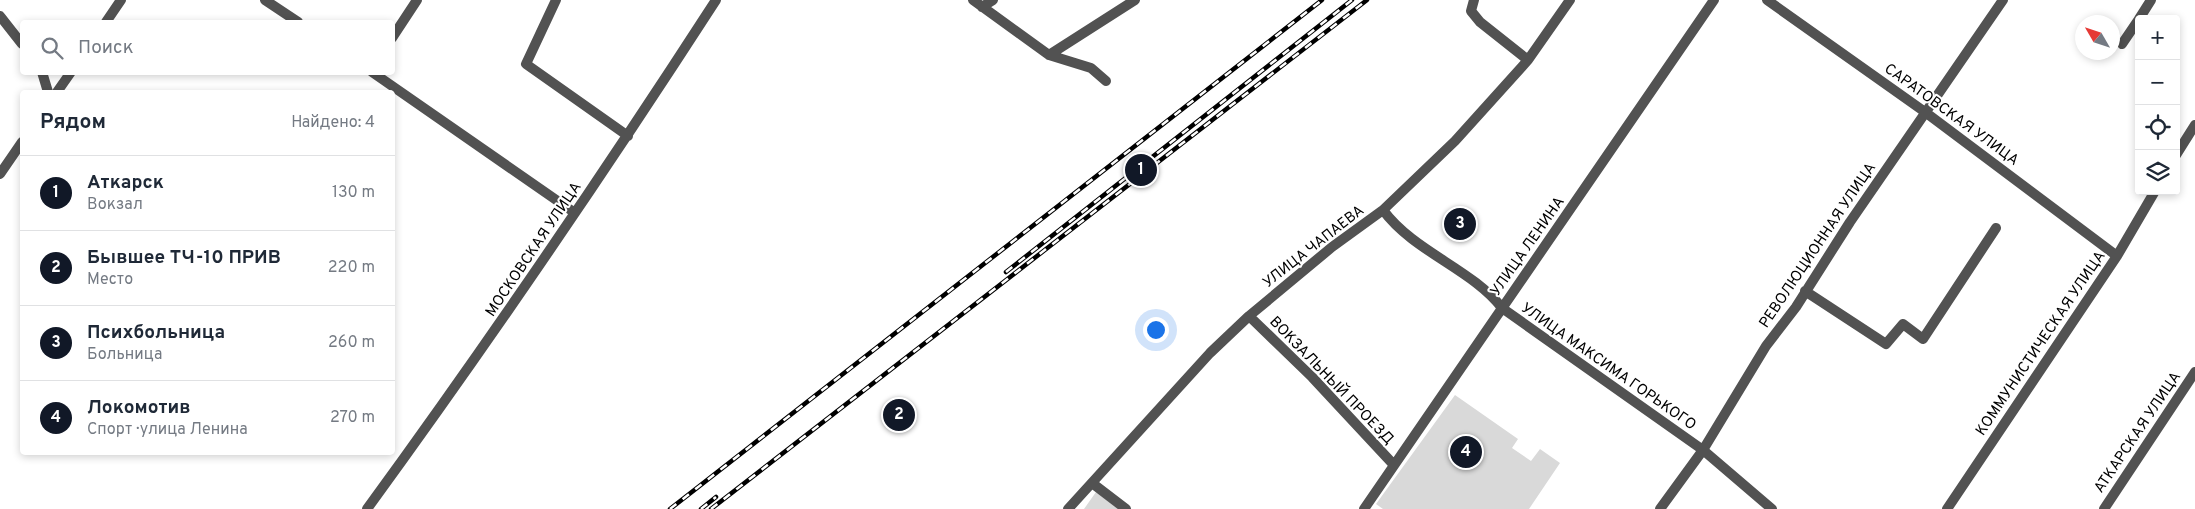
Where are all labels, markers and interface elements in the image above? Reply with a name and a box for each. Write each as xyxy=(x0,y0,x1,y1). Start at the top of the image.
north arrow xyxy=(2075,15,2120,60)
map controls xyxy=(2135,15,2180,195)
button: + xyxy=(2135,15,2180,60)
search box xyxy=(20,20,395,75)
icon: search xyxy=(38,34,66,62)
text: Поиск xyxy=(78,36,134,60)
street label: САРАТОВСКАЯ УЛИЦА xyxy=(1880,60,2022,170)
button: − xyxy=(2135,60,2180,105)
button: locate xyxy=(2135,105,2180,150)
text: Рядом xyxy=(40,109,106,136)
text: Найдено: 4 xyxy=(291,113,375,133)
button: layers xyxy=(2135,150,2180,195)
pin: 1 xyxy=(1125,151,1157,189)
street label: РЕВОЛЮЦИОННАЯ УЛИЦА xyxy=(1756,159,1881,332)
text: Аткарск xyxy=(87,171,164,195)
street label: МОСКОВСКАЯ УЛИЦА xyxy=(482,179,586,321)
text: 1 xyxy=(53,183,59,203)
text: 130 m xyxy=(332,183,375,203)
street label: УЛИЦА ЛЕНИНА xyxy=(1487,194,1570,300)
text: Вокзал xyxy=(87,195,143,215)
street label: УЛИЦА ЧАПАЕВА xyxy=(1259,202,1368,293)
pin: 3 xyxy=(1444,205,1476,243)
text: Бывшее ТЧ-10 ПРИВ xyxy=(87,246,281,270)
street label: КОММУНИСТИЧЕСКАЯ УЛИЦА xyxy=(1972,248,2110,440)
text: 2 xyxy=(51,258,61,278)
text: 220 m xyxy=(328,258,375,278)
text: Место xyxy=(87,270,133,290)
street label: УЛИЦА МАКСИМА ГОРЬКОГО xyxy=(1517,299,1699,435)
street label: ВОКЗАЛЬНЫЙ ПРОЕЗД xyxy=(1265,311,1399,449)
your location xyxy=(1143,317,1169,343)
text: Психбольница xyxy=(87,321,225,345)
text: 3 xyxy=(51,333,61,353)
text: 260 m xyxy=(328,333,375,353)
text: Больница xyxy=(87,345,162,365)
street label: АТКАРСКАЯ УЛИЦА xyxy=(2091,368,2186,497)
text: Локомотив xyxy=(87,396,191,420)
pin: 2 xyxy=(883,396,915,434)
text: 4 xyxy=(51,408,61,428)
text: 270 m xyxy=(330,408,375,428)
text: Спорт · улица Ленина xyxy=(87,420,248,440)
pin: 4 xyxy=(1450,433,1482,471)

